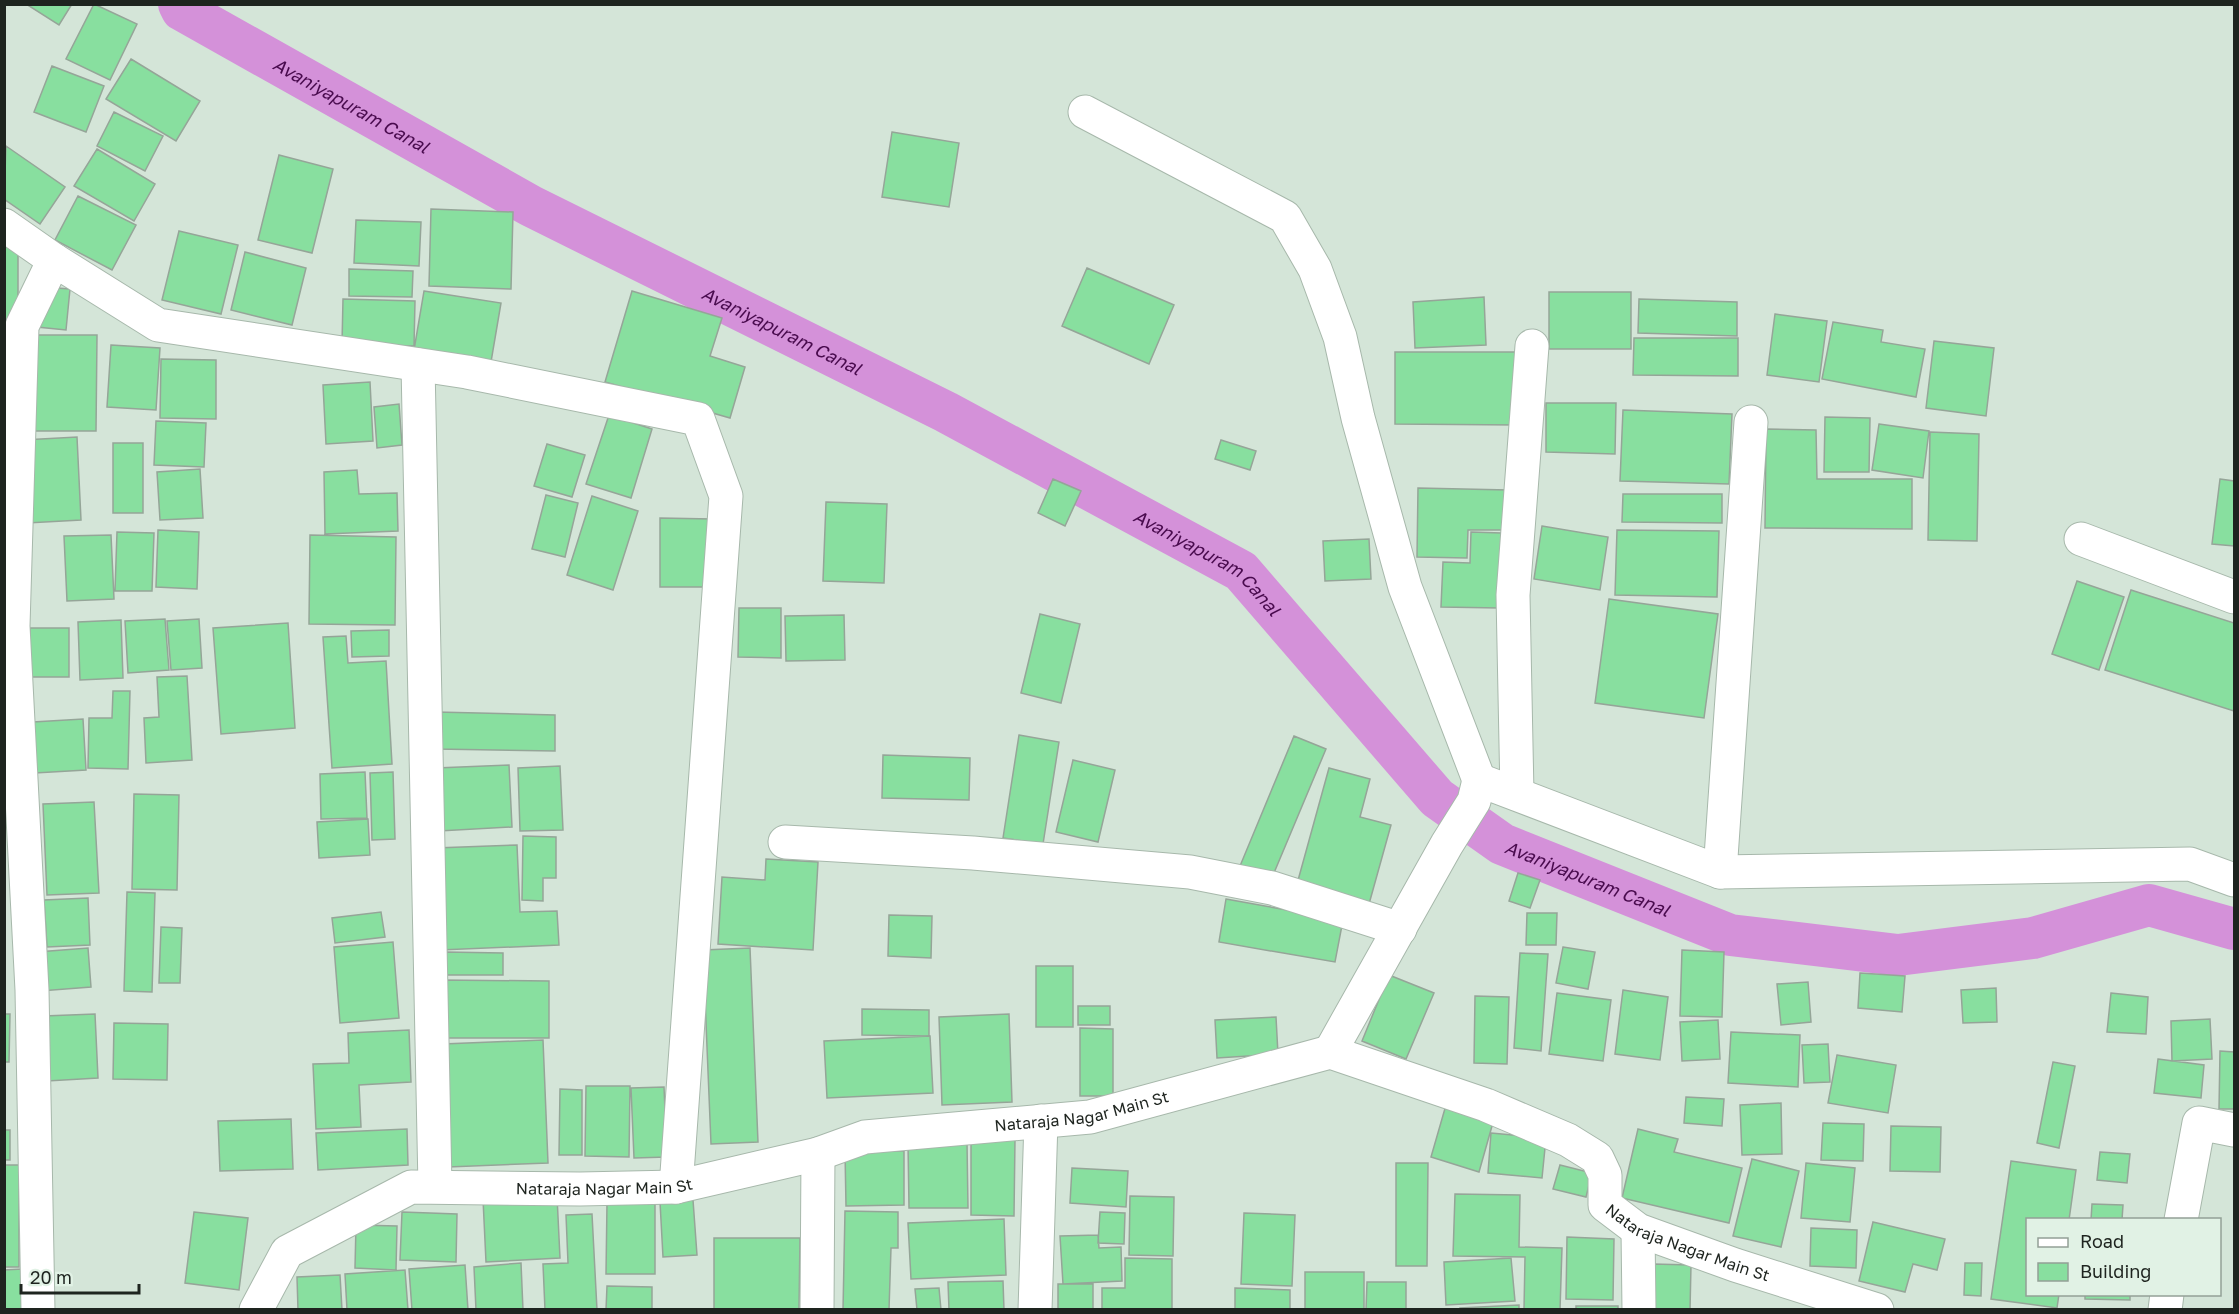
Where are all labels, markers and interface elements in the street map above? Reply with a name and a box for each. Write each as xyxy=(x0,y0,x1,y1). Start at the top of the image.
water label: Avaniyapuram Canal xyxy=(270,53,434,158)
water label: Avaniyapuram Canal xyxy=(698,282,866,380)
water label: Avaniyapuram Canal xyxy=(1130,504,1286,621)
water label: Avaniyapuram Canal xyxy=(1502,835,1674,921)
street label: Nataraja Nagar Main St xyxy=(994,1086,1171,1135)
street label: Nataraja Nagar Main St xyxy=(516,1174,694,1199)
street label: Nataraja Nagar Main St xyxy=(1602,1199,1772,1285)
legend xyxy=(2026,1218,2221,1296)
text: Road xyxy=(2080,1230,2124,1252)
scale bar xyxy=(21,1257,140,1295)
text: Building xyxy=(2080,1260,2151,1282)
text: 20 m xyxy=(30,1266,72,1288)

